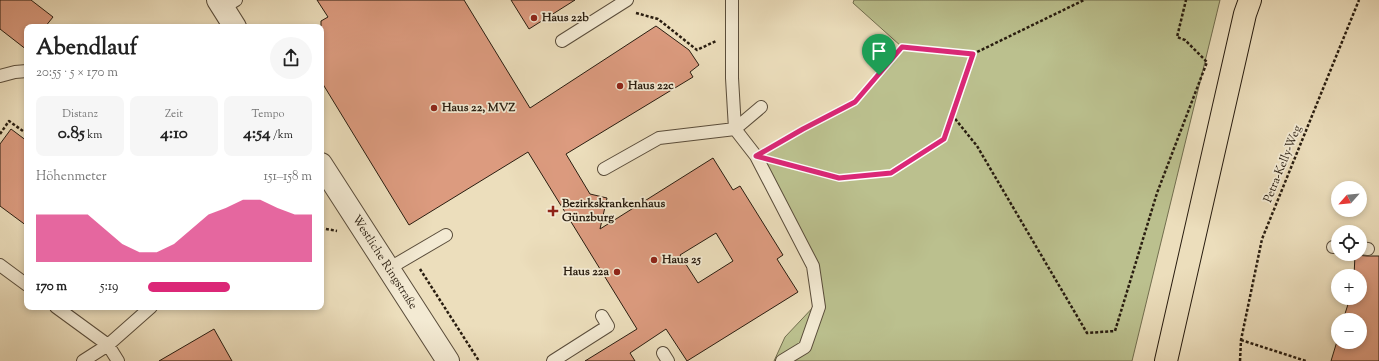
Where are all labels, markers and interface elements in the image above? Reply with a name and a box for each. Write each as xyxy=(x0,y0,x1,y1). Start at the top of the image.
place label: Haus 22b xyxy=(541,9,589,27)
marker: Haus 22b xyxy=(529,13,539,23)
text: Abendlauf xyxy=(36,33,137,65)
pin xyxy=(862,34,896,75)
button: share xyxy=(270,37,312,79)
icon: arrive xyxy=(868,40,890,62)
text: 20:55 · 5 × 170 m xyxy=(36,64,118,82)
place label: Haus 22c xyxy=(627,77,674,95)
marker: Haus 22c xyxy=(615,81,625,91)
place label: Haus 22, MVZ xyxy=(441,99,516,117)
marker: Haus 22, MVZ xyxy=(429,103,439,113)
text: Distanz xyxy=(62,106,98,122)
text: Zeit xyxy=(165,106,183,122)
text: Tempo xyxy=(252,106,285,122)
text: 0.85 xyxy=(58,122,85,146)
text: 4:10 xyxy=(160,122,188,146)
text: 4:54 xyxy=(243,122,271,146)
street label: Petra-Kelly-Weg xyxy=(1259,122,1307,205)
text: km xyxy=(85,127,102,143)
text: /km xyxy=(271,127,293,143)
text: Höhenmeter xyxy=(36,168,107,186)
text: 151–158 m xyxy=(264,168,312,186)
north arrow xyxy=(1331,181,1367,217)
map controls xyxy=(1331,181,1367,349)
place label: Bezirkskrankenhaus Günzburg xyxy=(561,195,665,227)
marker: Bezirkskrankenhaus Günzburg xyxy=(547,205,559,217)
street label: Westliche Ringstraße xyxy=(347,211,422,314)
button: locate xyxy=(1331,225,1367,261)
place label: Haus 25 xyxy=(661,251,702,269)
marker: Haus 25 xyxy=(649,255,659,265)
place label: Haus 22a xyxy=(562,263,609,281)
marker: Haus 22a xyxy=(612,267,622,277)
button: + xyxy=(1331,269,1367,305)
text: 170 m xyxy=(36,278,67,296)
text: 5:19 xyxy=(100,278,118,296)
button: − xyxy=(1331,313,1367,349)

